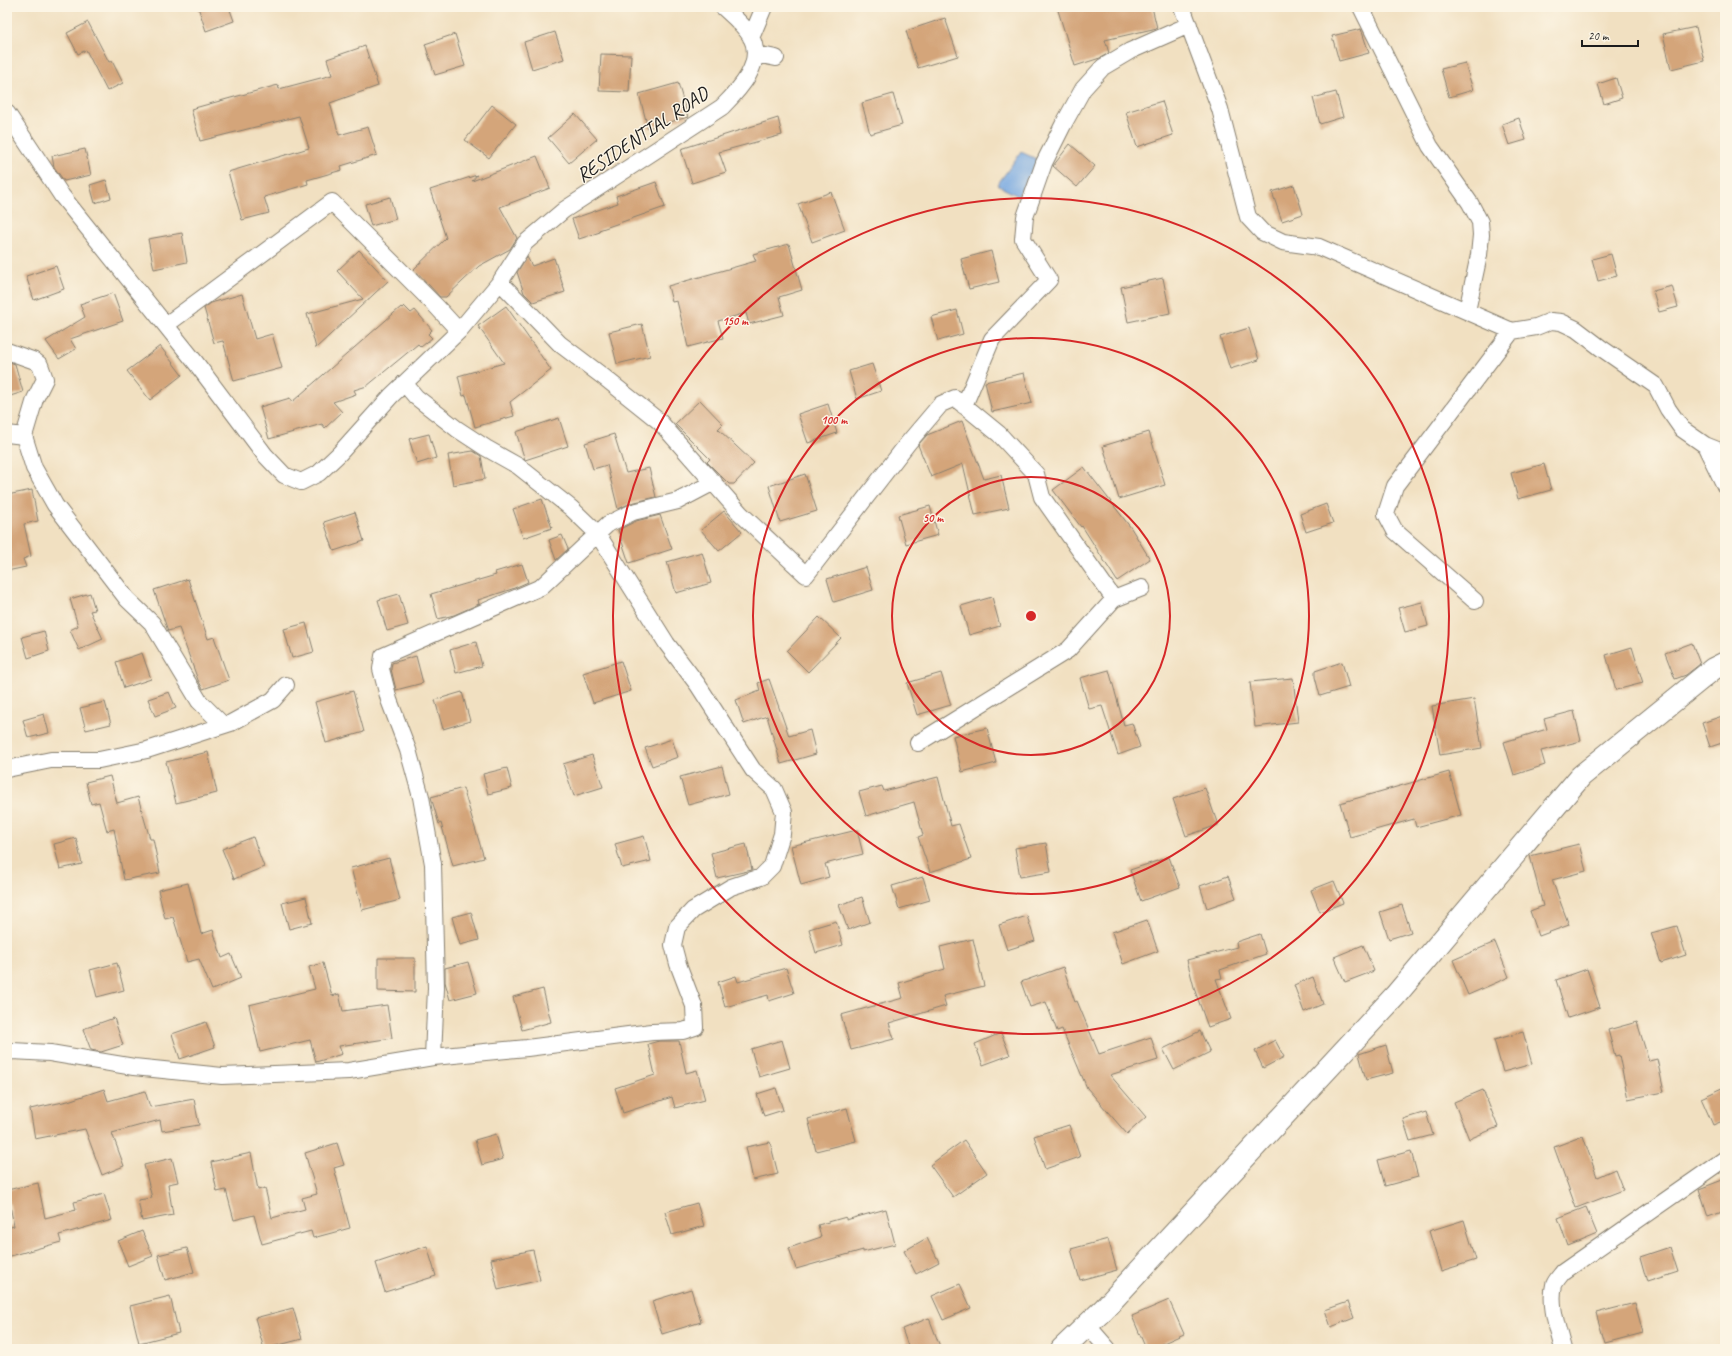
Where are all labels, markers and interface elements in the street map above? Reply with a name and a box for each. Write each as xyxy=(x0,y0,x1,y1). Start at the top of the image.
scale bar xyxy=(1582,22,1638,48)
text: 20 m xyxy=(1588,28,1610,44)
street label: RESIDENTIAL ROAD xyxy=(571,80,714,188)
text: 150 m xyxy=(722,313,749,329)
text: 100 m xyxy=(821,412,848,428)
text: 50 m xyxy=(923,510,944,526)
centre of rings xyxy=(1024,609,1038,623)

